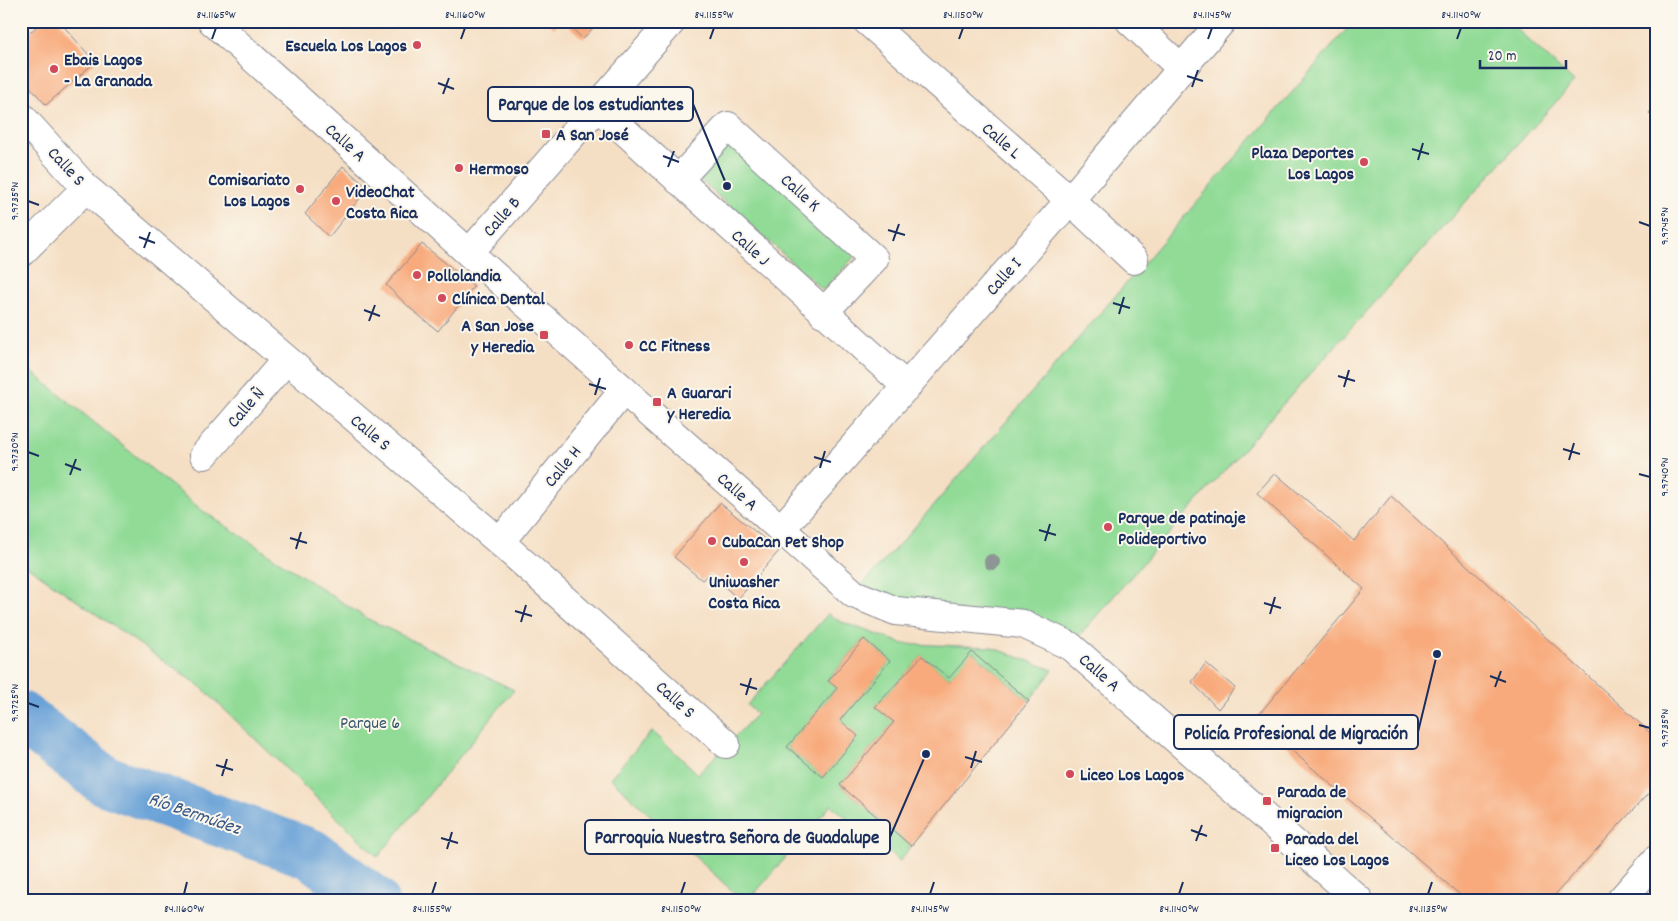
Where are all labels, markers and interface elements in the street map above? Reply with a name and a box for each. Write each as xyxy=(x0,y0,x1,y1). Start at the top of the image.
text: 84.1165°W xyxy=(196,7,236,24)
text: 84.1160°W xyxy=(445,7,485,24)
text: 84.1155°W xyxy=(695,7,734,24)
text: 84.1150°W xyxy=(943,7,983,24)
text: 84.1145°W xyxy=(1193,7,1231,24)
text: 84.1140°W xyxy=(1441,7,1481,24)
place label: Escuela Los Lagos xyxy=(285,35,407,60)
scale bar xyxy=(1480,38,1567,70)
marker: Escuela Los Lagos xyxy=(411,39,423,51)
text: 20 m xyxy=(1488,46,1516,68)
place label: Ebais Lagos - La Granada xyxy=(64,49,153,95)
marker: Ebais Lagos - La Granada xyxy=(48,63,60,75)
callout: Parque de los estudiantes xyxy=(488,87,693,121)
text: Parque de los estudiantes xyxy=(498,93,684,120)
street label: Calle L xyxy=(975,118,1026,167)
street label: Calle A xyxy=(318,119,371,169)
place label: A San José xyxy=(556,124,629,149)
marker: A San José xyxy=(540,128,552,140)
street label: Calle S xyxy=(40,142,90,193)
place label: Plaza Deportes Los Lagos xyxy=(1251,142,1354,188)
marker: Plaza Deportes Los Lagos xyxy=(1358,156,1370,168)
place label: Hermoso xyxy=(469,158,529,183)
marker: Hermoso xyxy=(453,162,465,174)
place label: Comisariato Los Lagos xyxy=(208,169,290,215)
street label: Calle K xyxy=(774,169,825,219)
place label: VideoChat Costa Rica xyxy=(346,181,418,227)
text: 9.9735°N xyxy=(7,182,24,220)
marker: Comisariato Los Lagos xyxy=(294,183,306,195)
street label: Calle B xyxy=(478,192,528,243)
marker: VideoChat Costa Rica xyxy=(330,195,342,207)
text: 9.9745°N xyxy=(1657,207,1674,245)
street label: Calle J xyxy=(724,225,774,273)
street label: Calle I xyxy=(981,253,1029,302)
place label: Pollolandia xyxy=(427,265,502,290)
marker: Pollolandia xyxy=(411,269,423,281)
place label: Clínica Dental xyxy=(452,288,546,313)
marker: Clínica Dental xyxy=(436,292,448,304)
place label: A San Jose y Heredia xyxy=(461,315,535,361)
marker: A San Jose y Heredia xyxy=(538,329,550,341)
place label: CC Fitness xyxy=(639,335,711,360)
marker: CC Fitness xyxy=(623,339,635,351)
place label: A Guarari y Heredia xyxy=(667,382,732,428)
street label: Calle Ñ xyxy=(222,383,272,434)
marker: A Guarari y Heredia xyxy=(651,396,663,408)
street label: Calle S xyxy=(344,410,395,458)
text: 9.9730°N xyxy=(7,432,24,472)
street label: Calle H xyxy=(539,441,589,494)
text: 9.9740°N xyxy=(1657,457,1674,496)
street label: Calle A xyxy=(710,468,763,518)
place label: Parque de patinaje Polideportivo xyxy=(1118,507,1246,553)
marker: Parque de patinaje Polideportivo xyxy=(1102,521,1114,533)
place label: CubaCan Pet Shop xyxy=(722,531,844,556)
marker: CubaCan Pet Shop xyxy=(706,535,718,547)
marker: Uniwasher Costa Rica xyxy=(738,556,750,568)
place label: Uniwasher Costa Rica xyxy=(708,571,780,617)
street label: Calle A xyxy=(1072,649,1125,699)
street label: Calle S xyxy=(649,676,700,726)
text: 9.9725°N xyxy=(7,684,24,722)
text: 9.9735°N xyxy=(1657,709,1674,747)
park label: Parque 6 xyxy=(340,712,400,737)
callout: Policía Profesional de Migración xyxy=(1174,715,1418,749)
text: Policía Profesional de Migración xyxy=(1184,722,1408,749)
place label: Liceo Los Lagos xyxy=(1080,764,1185,789)
marker: Liceo Los Lagos xyxy=(1064,768,1076,780)
place label: Parada de migracion xyxy=(1277,781,1346,827)
water label: Río Bermúdez xyxy=(144,787,244,844)
marker: Parada de migracion xyxy=(1261,795,1273,807)
callout: Parroquia Nuestra Señora de Guadalupe xyxy=(585,820,890,854)
text: Parroquia Nuestra Señora de Guadalupe xyxy=(595,826,879,853)
place label: Parada del Liceo Los Lagos xyxy=(1285,828,1390,874)
marker: Parada del Liceo Los Lagos xyxy=(1269,842,1281,854)
text: 84.1160°W xyxy=(164,901,204,918)
text: 84.1155°W xyxy=(413,901,452,918)
text: 84.1150°W xyxy=(661,901,701,918)
text: 84.1145°W xyxy=(911,901,949,918)
text: 84.1140°W xyxy=(1159,901,1199,918)
text: 84.1135°W xyxy=(1409,901,1447,918)

